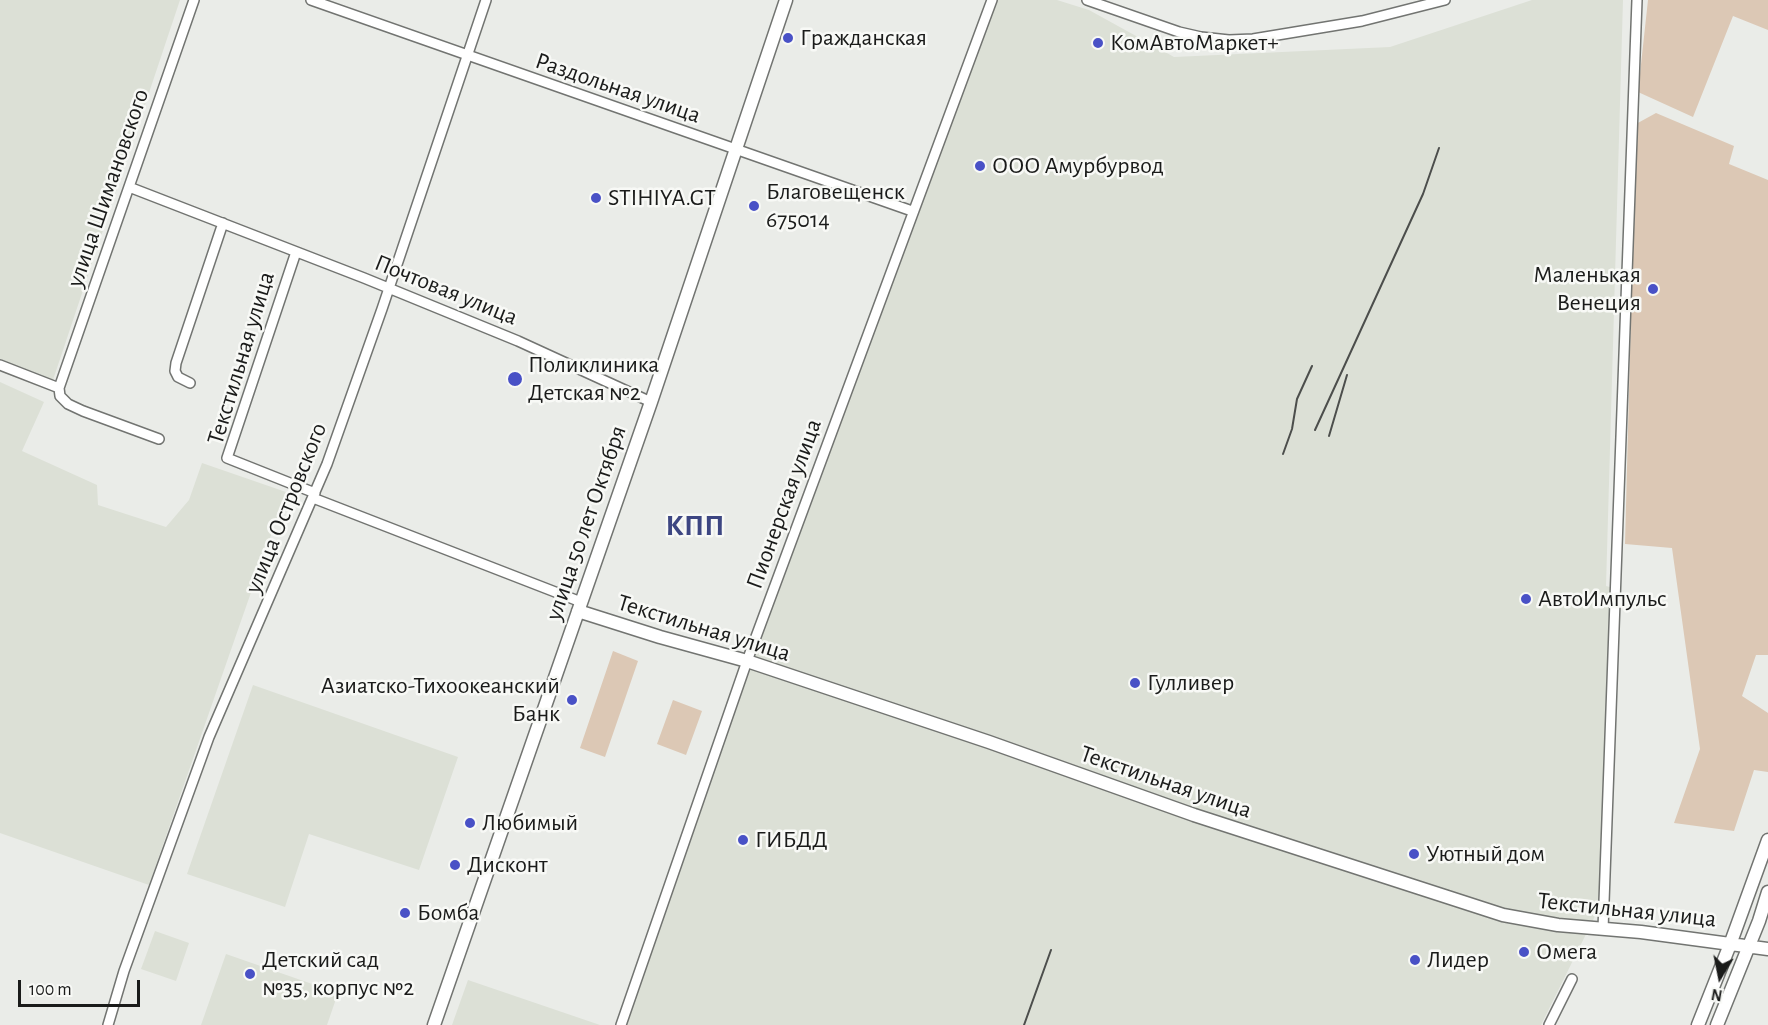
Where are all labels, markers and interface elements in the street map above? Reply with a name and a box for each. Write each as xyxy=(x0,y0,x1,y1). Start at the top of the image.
place label: Гражданская xyxy=(800,24,927,52)
place label: КомАвтоМаркет+ xyxy=(1110,29,1279,57)
marker: Гражданская xyxy=(781,31,795,45)
marker: КомАвтоМаркет+ xyxy=(1091,36,1105,50)
street label: Раздольная улица xyxy=(532,46,704,130)
street label: улица Шимановского xyxy=(61,85,155,291)
place label: ООО Амурбурвод xyxy=(992,152,1164,180)
marker: ООО Амурбурвод xyxy=(973,159,987,173)
place label: Благовещенск 675014 xyxy=(766,178,905,234)
place label: STIHIYA.GT xyxy=(608,184,716,212)
marker: STIHIYA.GT xyxy=(589,191,603,205)
marker: Благовещенск 675014 xyxy=(747,199,761,213)
street label: Почтовая улица xyxy=(370,248,522,332)
place label: Маленькая Венеция xyxy=(1533,261,1641,317)
street label: Текстильная улица xyxy=(201,268,281,448)
marker: Маленькая Венеция xyxy=(1646,282,1660,296)
place label: Поликлиника Детская №2 xyxy=(528,351,659,407)
marker: Поликлиника Детская №2 xyxy=(506,370,524,388)
street label: Пионерская улица xyxy=(740,415,828,593)
street label: улица Островского xyxy=(239,419,333,597)
street label: улица 50 лет Октября xyxy=(539,422,633,624)
district label: КПП xyxy=(666,508,724,544)
place label: АвтоИмпульс xyxy=(1538,585,1667,613)
street label: Текстильная улица xyxy=(614,588,794,668)
marker: АвтоИмпульс xyxy=(1519,592,1533,606)
place label: Гулливер xyxy=(1147,669,1234,697)
place label: Азиатско-Тихоокеанский Банк xyxy=(321,672,560,728)
marker: Гулливер xyxy=(1128,676,1142,690)
marker: Азиатско-Тихоокеанский Банк xyxy=(565,693,579,707)
street label: Текстильная улица xyxy=(1077,739,1255,825)
place label: Любимый xyxy=(482,809,578,837)
marker: Любимый xyxy=(463,816,477,830)
place label: ГИБДД xyxy=(755,826,828,854)
marker: ГИБДД xyxy=(736,833,750,847)
place label: Уютный дом xyxy=(1426,840,1545,868)
marker: Уютный дом xyxy=(1407,847,1421,861)
place label: Дисконт xyxy=(467,851,548,879)
marker: Дисконт xyxy=(448,858,462,872)
street label: Текстильная улица xyxy=(1536,886,1718,934)
place label: Бомба xyxy=(417,899,480,927)
marker: Бомба xyxy=(398,906,412,920)
place label: Омега xyxy=(1536,938,1597,966)
marker: Омега xyxy=(1517,945,1531,959)
place label: Детский сад №35, корпус №2 xyxy=(262,946,414,1002)
place label: Лидер xyxy=(1427,946,1489,974)
north arrow xyxy=(1690,947,1750,1007)
marker: Лидер xyxy=(1408,953,1422,967)
marker: Детский сад №35, корпус №2 xyxy=(243,967,257,981)
scale bar xyxy=(21,968,142,1006)
text: 100 m xyxy=(29,981,72,999)
text: N xyxy=(1710,986,1724,1004)

